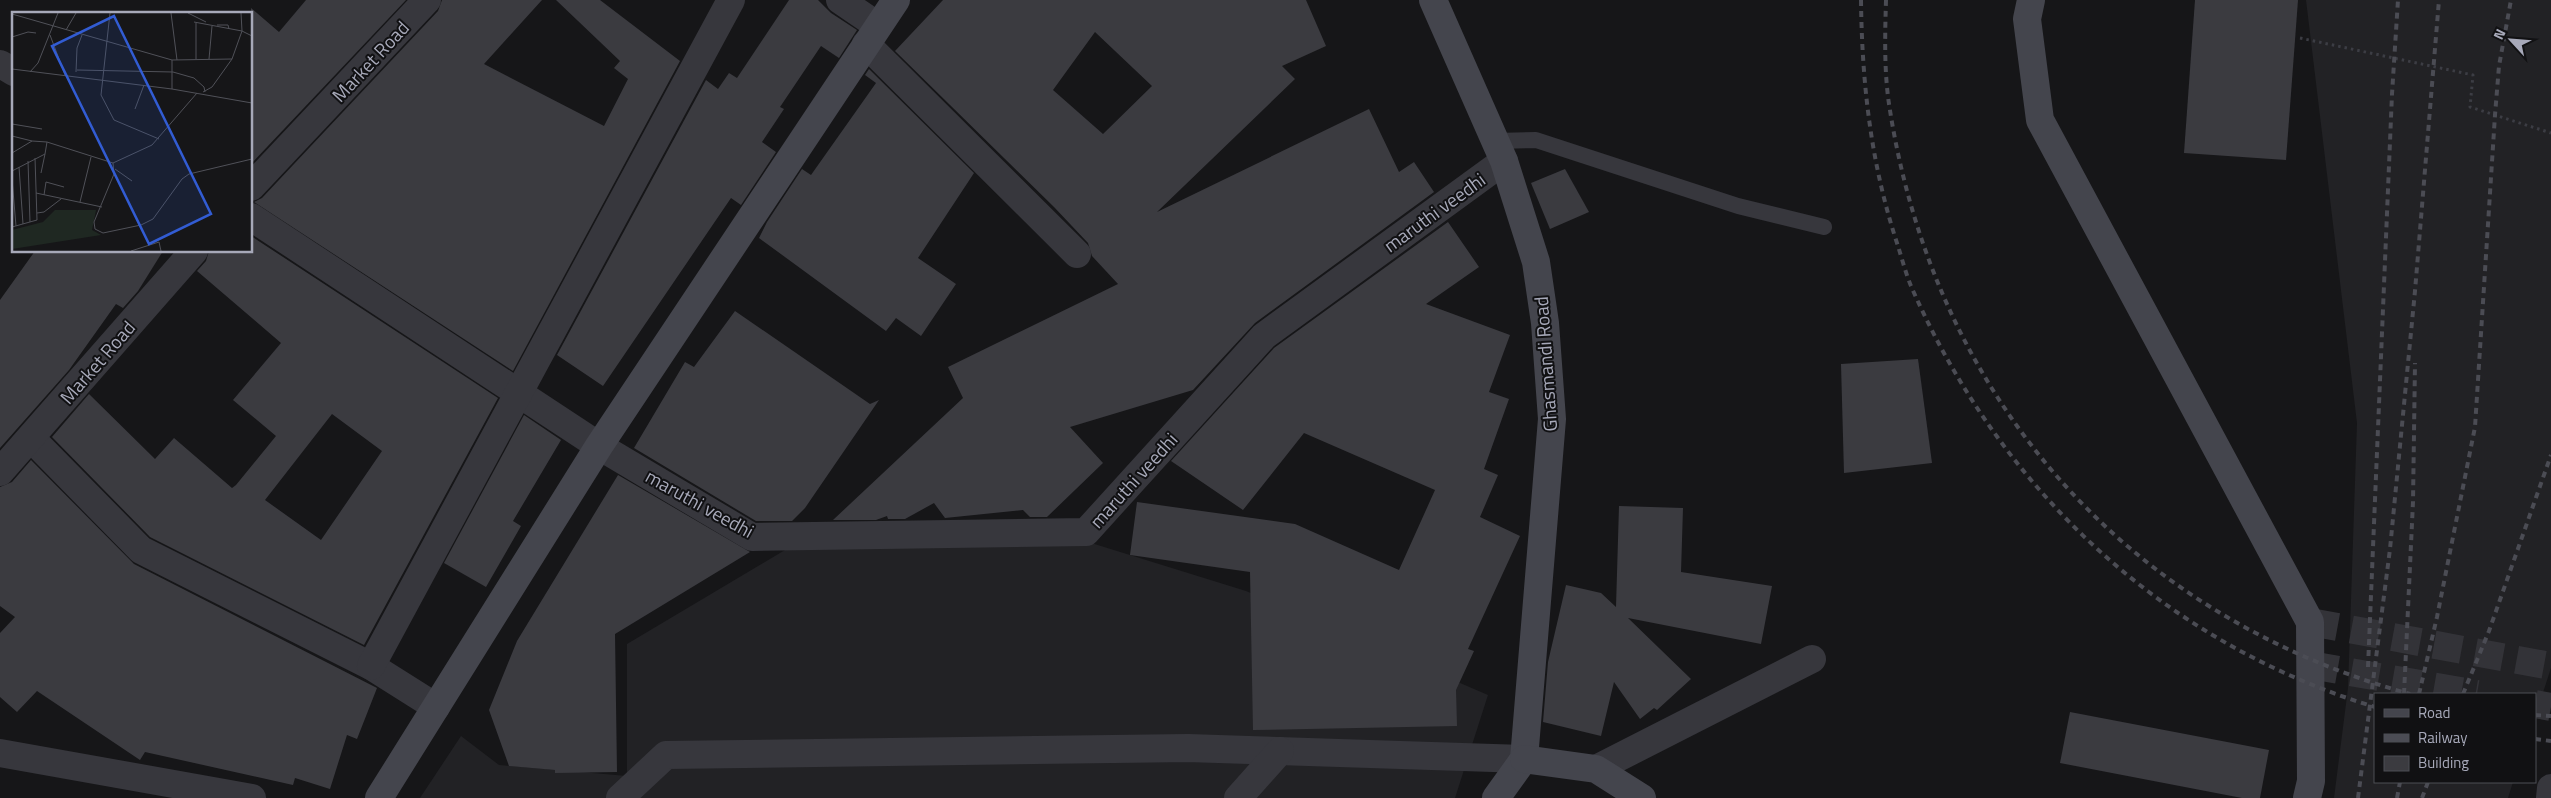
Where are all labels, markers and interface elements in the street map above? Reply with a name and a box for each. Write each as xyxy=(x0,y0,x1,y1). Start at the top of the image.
inset map xyxy=(12,12,252,252)
street label: Market Road xyxy=(324,14,416,108)
north arrow xyxy=(2486,15,2536,65)
text: N xyxy=(2487,25,2510,43)
street label: maruthi veedhi xyxy=(1377,165,1491,259)
street label: Ghasmandi Road xyxy=(1526,295,1564,433)
street label: Market Road xyxy=(52,314,142,410)
street label: maruthi veedhi xyxy=(1082,426,1184,534)
street label: maruthi veedhi xyxy=(641,461,759,545)
legend xyxy=(2374,693,2536,783)
text: Road xyxy=(2418,701,2450,724)
text: Railway xyxy=(2418,726,2468,749)
text: Building xyxy=(2418,751,2469,774)

